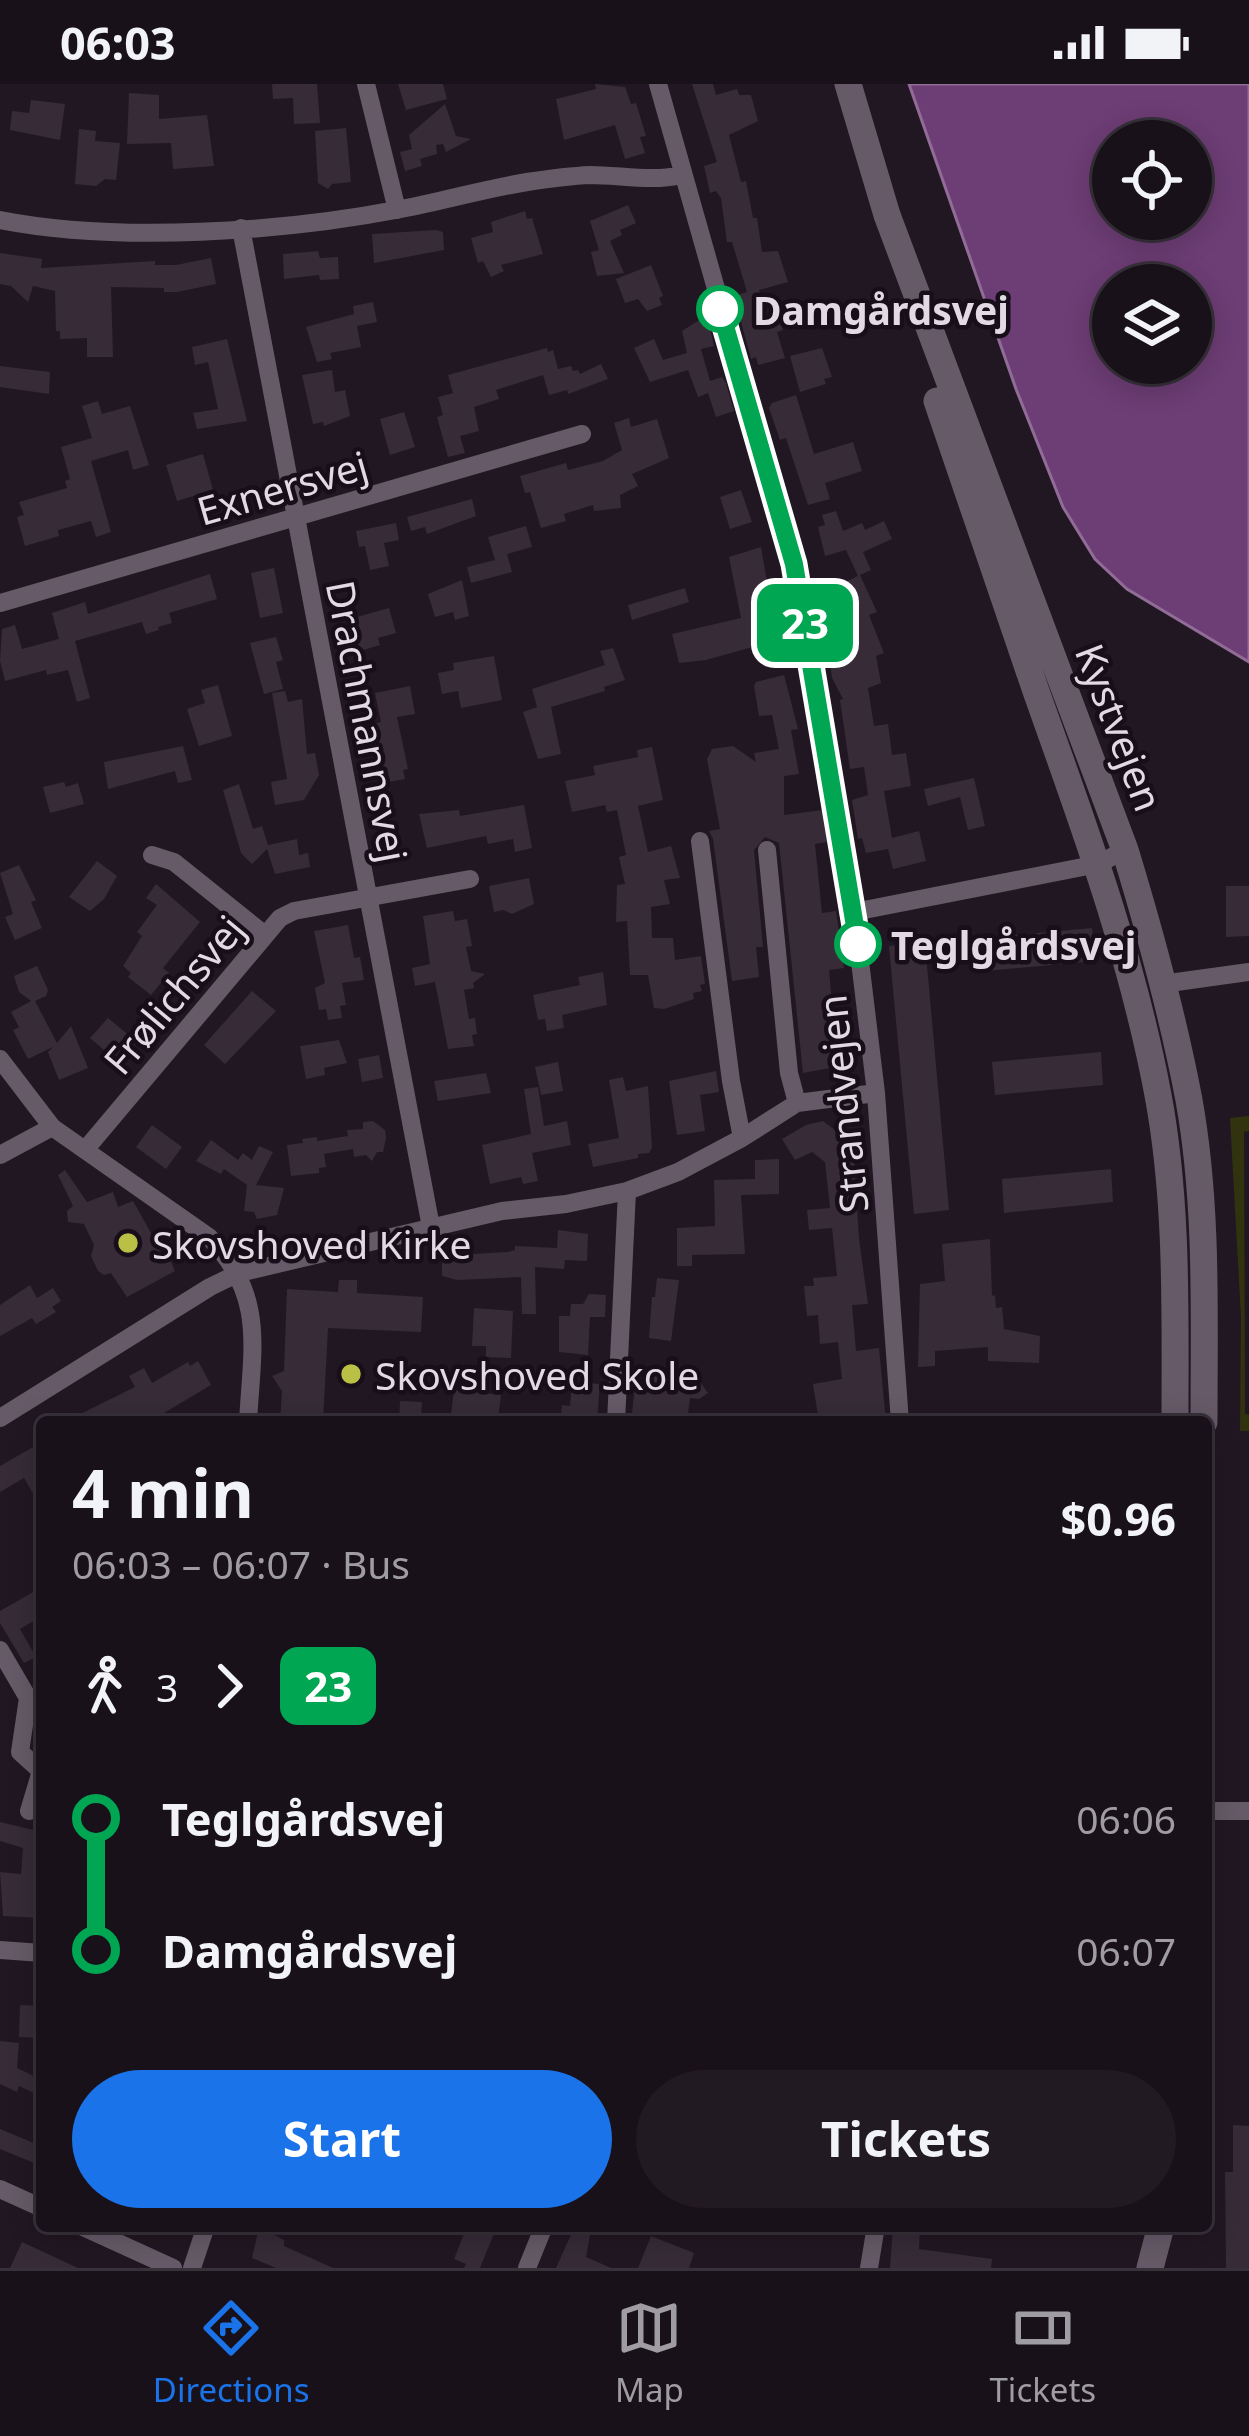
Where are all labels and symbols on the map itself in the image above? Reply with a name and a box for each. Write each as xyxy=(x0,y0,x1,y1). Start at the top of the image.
place label: Damgårdsvej xyxy=(753,283,1009,336)
marker: Damgårdsvej xyxy=(698,287,742,331)
street label: Exnersvej xyxy=(191,437,373,537)
street label: Drachmannsvej xyxy=(315,576,421,866)
line badge: 23 xyxy=(751,584,859,662)
street label: Kystvejen xyxy=(1064,636,1176,818)
street label: Frølichsvej xyxy=(91,903,255,1085)
place label: Teglgårdsvej xyxy=(891,918,1136,971)
marker: Teglgårdsvej xyxy=(836,922,880,966)
street label: Strandvejen xyxy=(804,992,880,1216)
place label: Skovshoved Kirke xyxy=(152,1217,472,1270)
marker: Skovshoved Kirke xyxy=(115,1230,141,1256)
place label: Skovshoved Skole xyxy=(375,1348,699,1401)
marker: Skovshoved Skole xyxy=(338,1361,364,1387)

